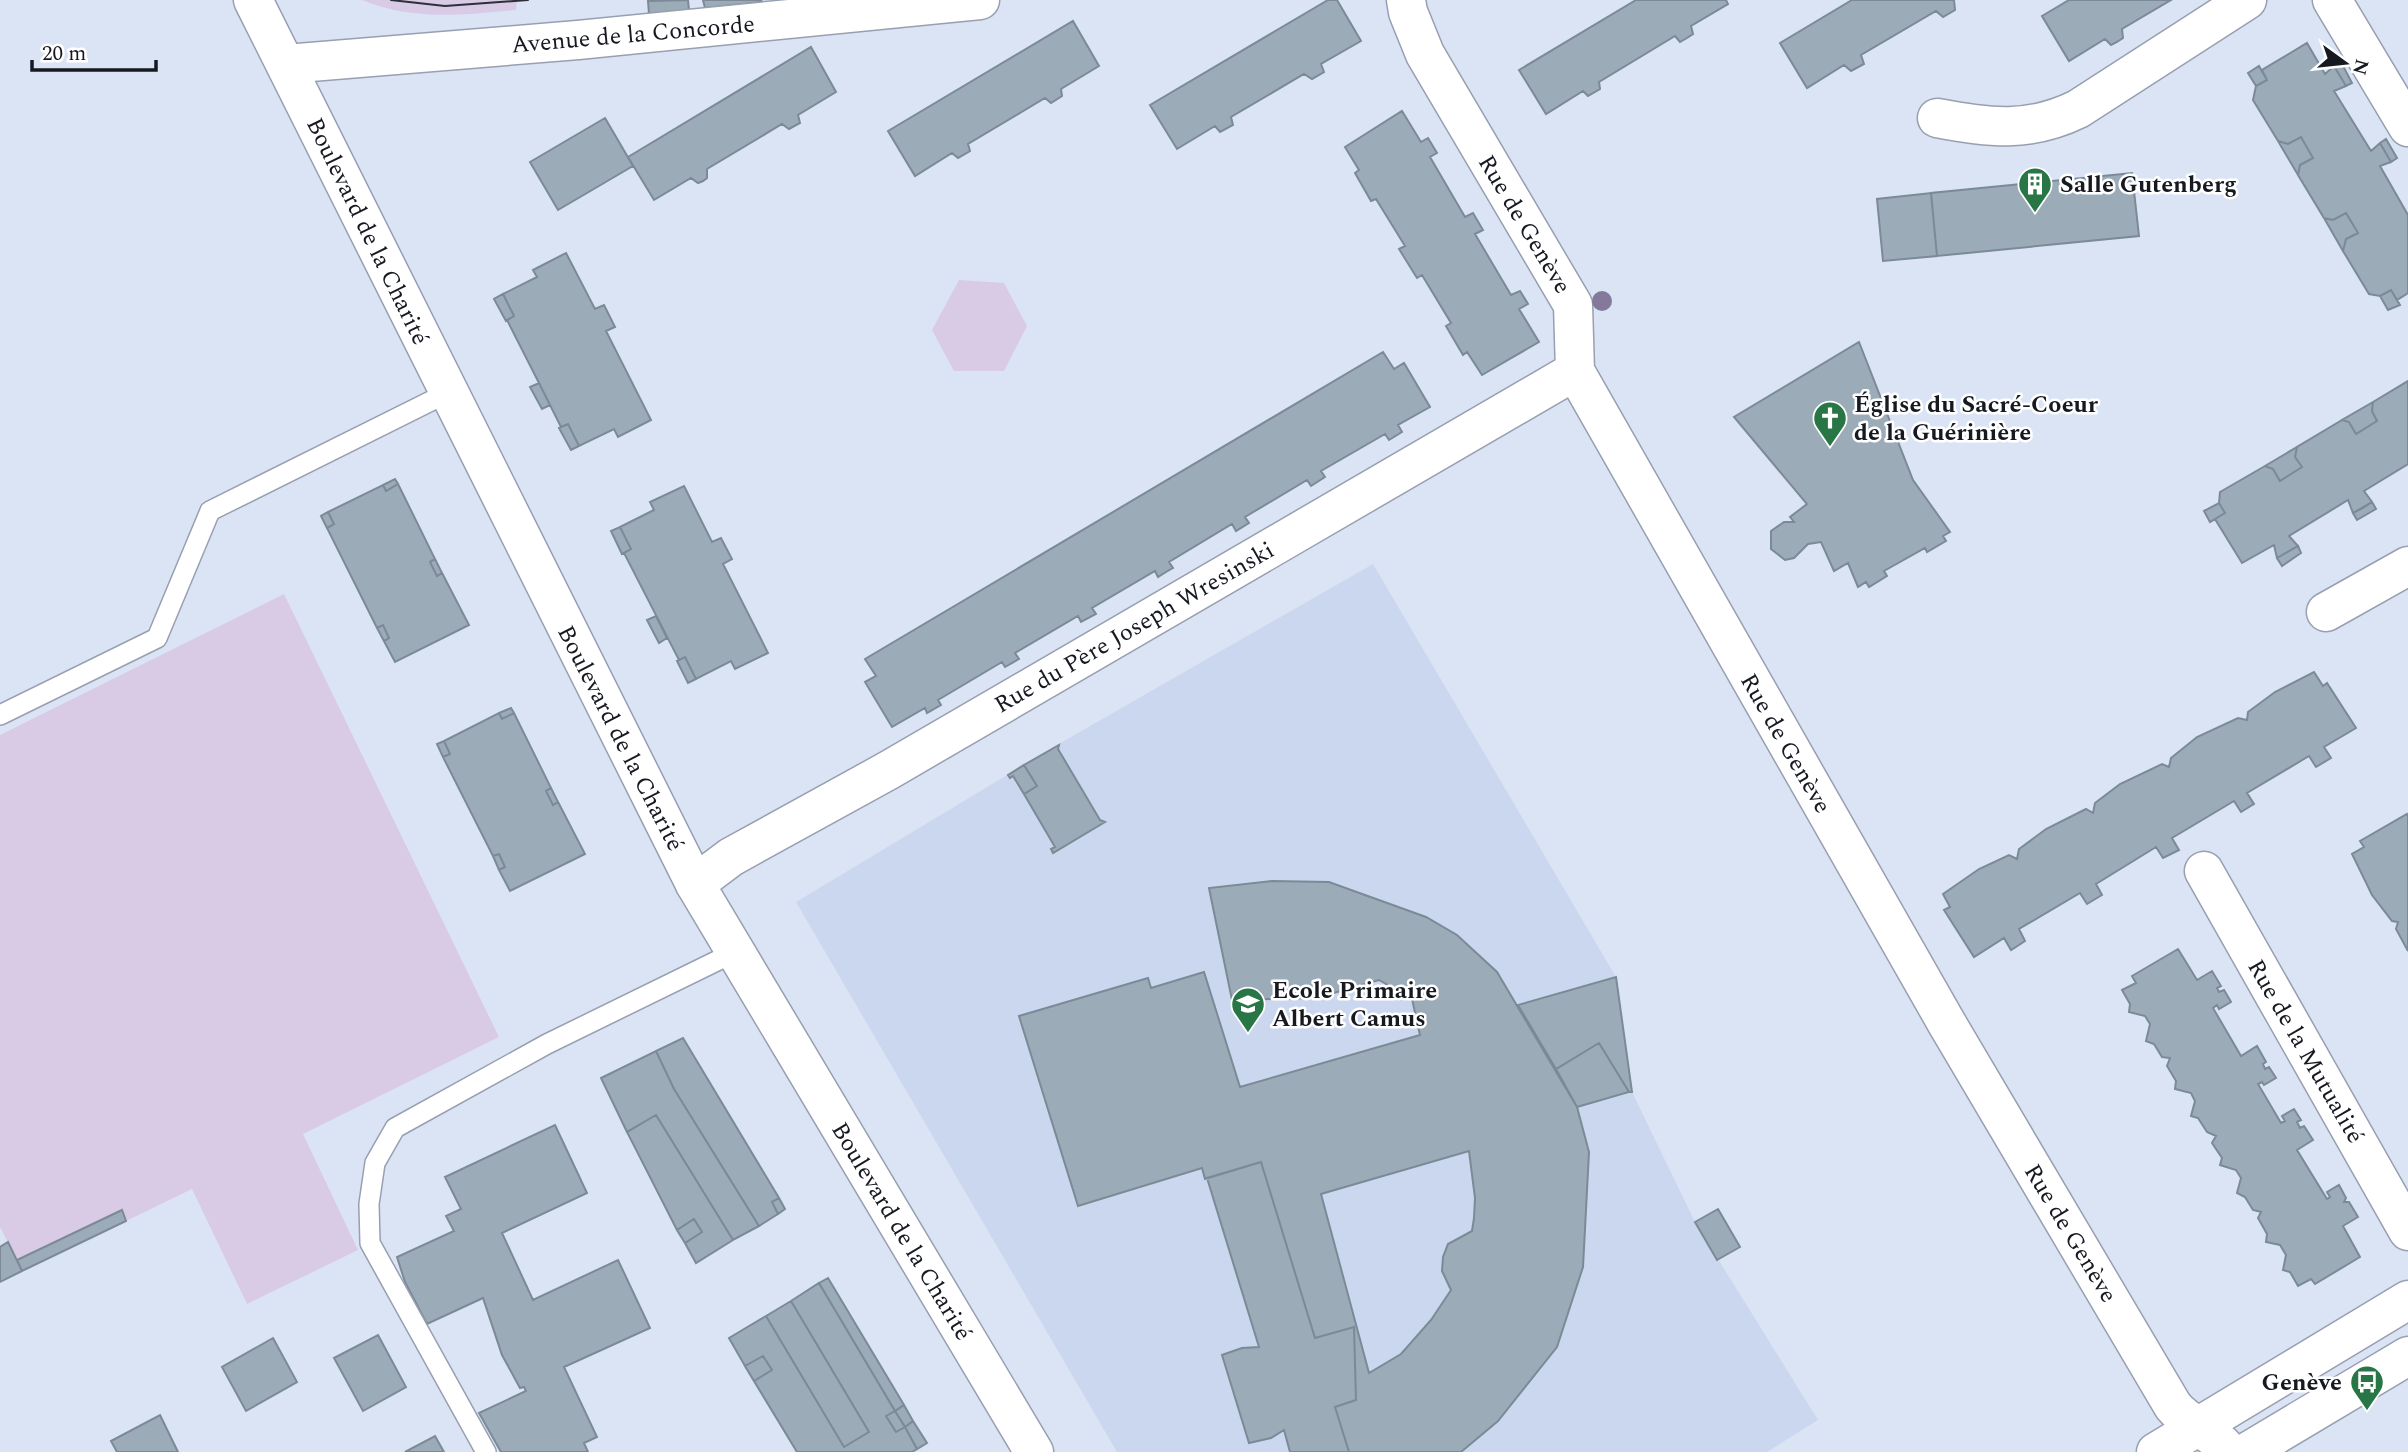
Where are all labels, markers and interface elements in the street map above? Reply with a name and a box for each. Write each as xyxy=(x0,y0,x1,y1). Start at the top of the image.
street label: Avenue de la Concorde xyxy=(510,6,756,64)
scale bar xyxy=(32,28,156,72)
north arrow xyxy=(2310,28,2380,98)
text: 20 m xyxy=(42,38,86,70)
text: N xyxy=(2344,56,2376,78)
street label: Boulevard de la Charité xyxy=(296,112,438,351)
street label: Rue de Genève xyxy=(1468,148,1580,301)
building icon: Salle Gutenberg xyxy=(2016,165,2054,214)
place label: Salle Gutenberg xyxy=(2060,167,2237,203)
place label: Église du Sacré-Coeur de la Guérinière xyxy=(1854,387,2099,451)
church icon: Église du Sacré-Coeur de la Guérinière xyxy=(1811,399,1849,448)
street label: Rue du Père Joseph Wresinski xyxy=(988,533,1281,723)
street label: Boulevard de la Charité xyxy=(547,619,693,858)
street label: Rue de Genève xyxy=(1730,667,1840,820)
street label: Rue de la Mutualité xyxy=(2238,953,2373,1150)
place label: Ecole Primaire Albert Camus xyxy=(1272,973,1437,1037)
school or university icon: Ecole Primaire Albert Camus xyxy=(1229,985,1267,1034)
street label: Boulevard de la Charité xyxy=(822,1115,981,1348)
street label: Rue de Genève xyxy=(2014,1157,2126,1310)
bus stop icon: Genève xyxy=(2348,1363,2386,1412)
place label: Genève xyxy=(2261,1365,2342,1401)

